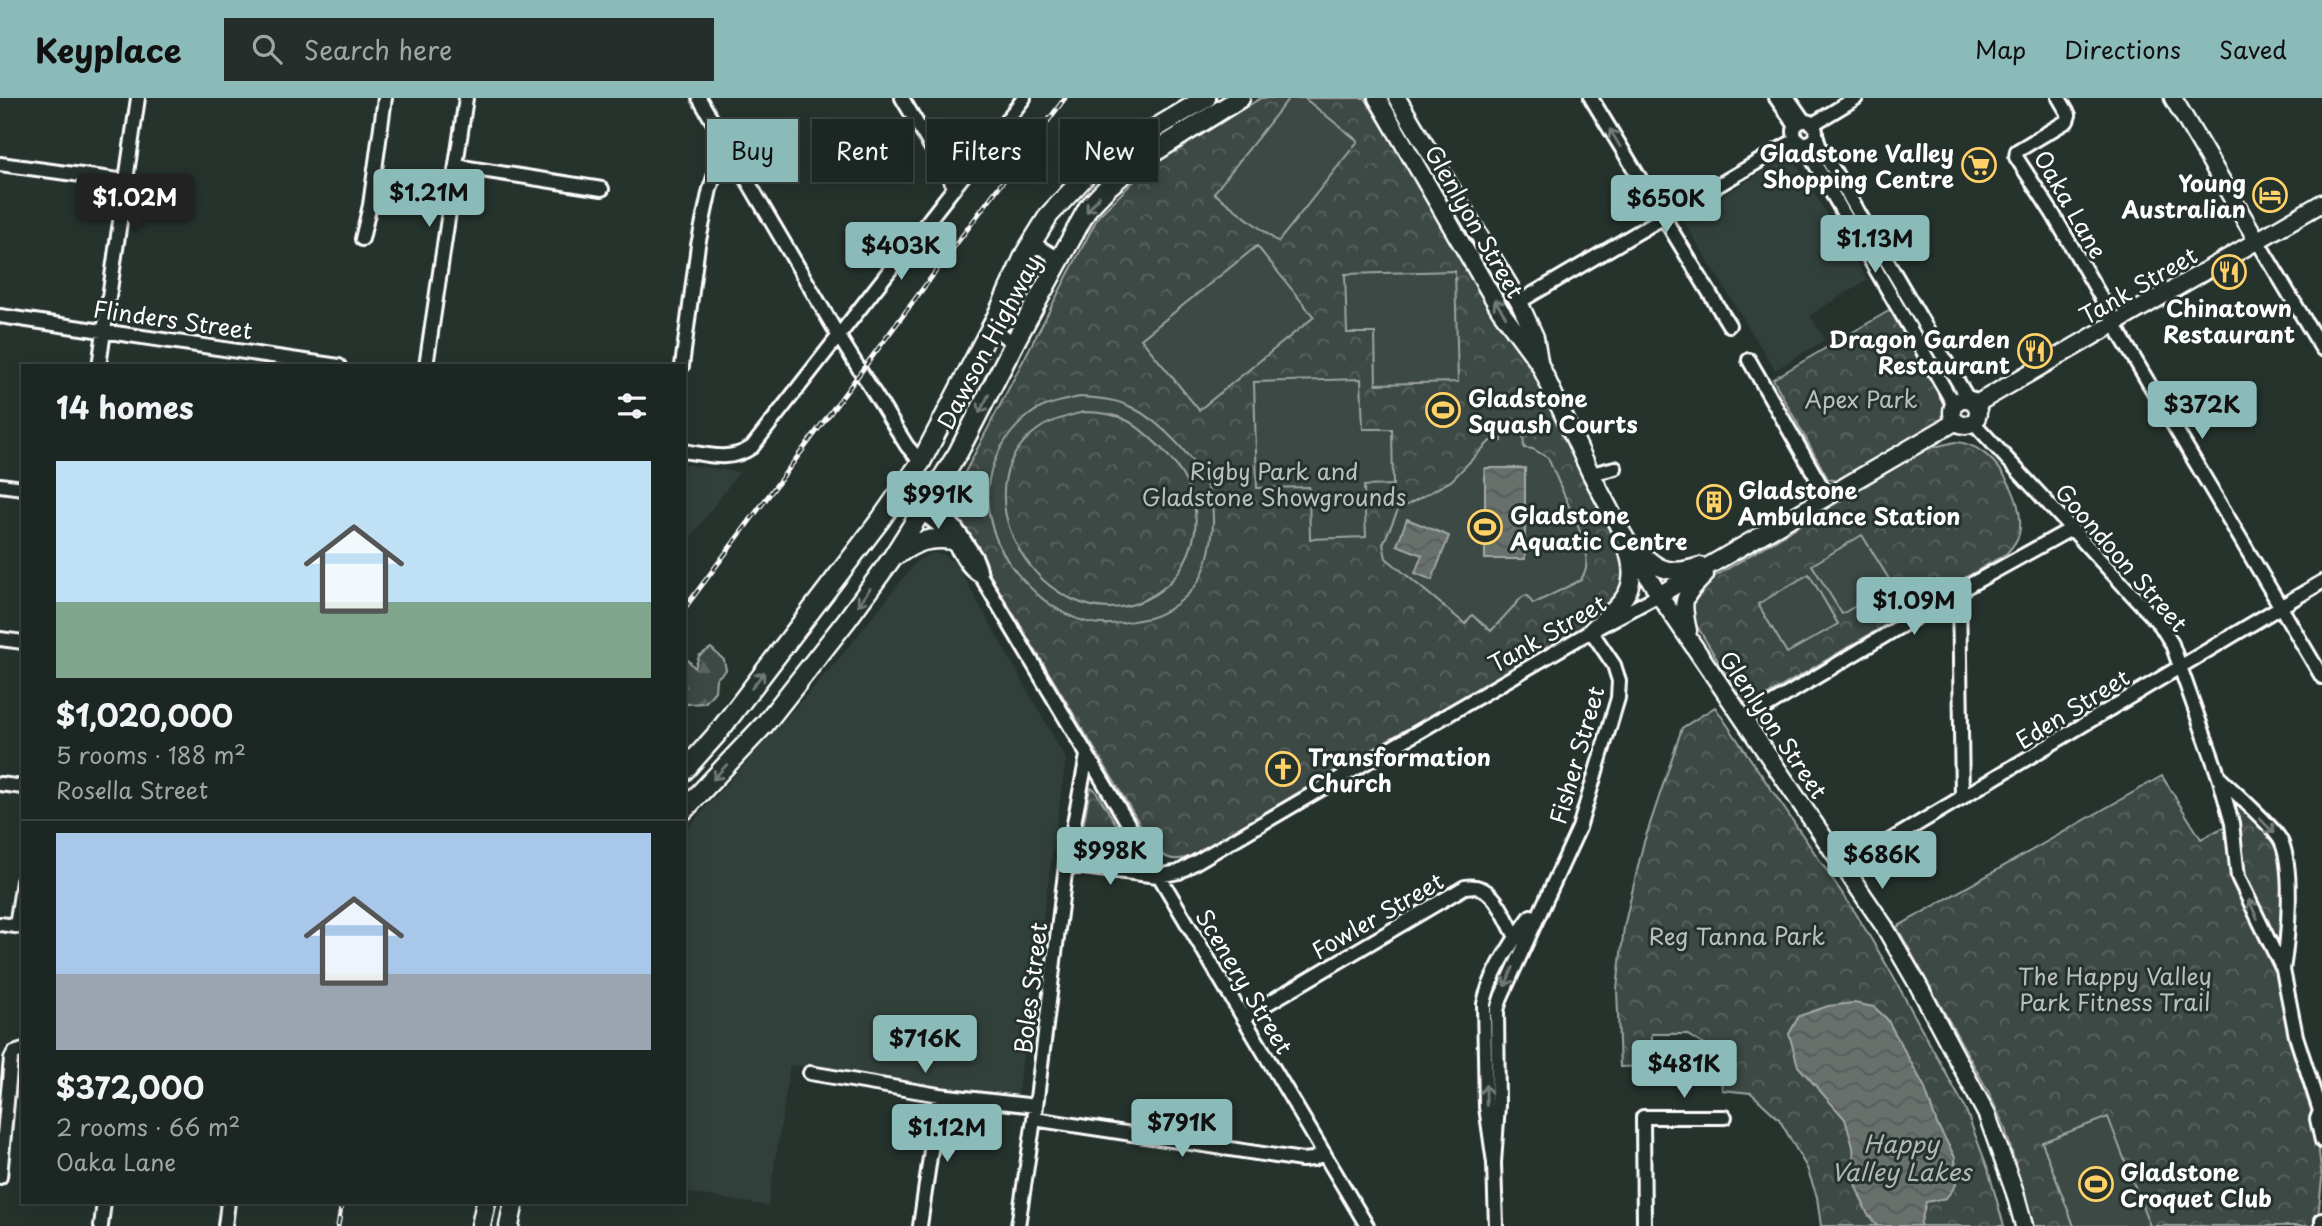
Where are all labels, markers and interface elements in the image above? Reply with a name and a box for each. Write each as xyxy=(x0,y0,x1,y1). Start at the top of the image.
search box xyxy=(224,18,714,81)
text: Keyplace xyxy=(35,24,182,74)
icon: search xyxy=(248,30,286,68)
text: Search here xyxy=(304,30,452,69)
text: Map xyxy=(1975,31,2026,67)
text: Directions xyxy=(2064,31,2181,67)
text: Saved xyxy=(2219,31,2287,67)
chip: Buy xyxy=(707,119,798,182)
chip: Rent xyxy=(812,119,913,182)
chip: Filters xyxy=(927,119,1046,182)
chip: New xyxy=(1060,119,1158,182)
one-way arrow xyxy=(1608,128,1622,148)
place label: Gladstone Valley Shopping Centre xyxy=(1759,135,1955,196)
street label: Glenlyon Street xyxy=(1417,138,1533,304)
street label: Oaka Lane xyxy=(2026,143,2116,265)
supermarket icon: Gladstone Valley Shopping Centre xyxy=(1960,146,1998,184)
place label: Young Australian xyxy=(2120,165,2246,226)
pin: $1.21M xyxy=(372,170,486,229)
pin: $1.02M xyxy=(78,174,192,234)
text: $1.21M xyxy=(389,174,469,209)
pin: $650K xyxy=(1617,176,1715,235)
hotel icon: Young Australian xyxy=(2251,176,2289,214)
text: $1.02M xyxy=(93,179,177,214)
text: $650K xyxy=(1627,180,1705,215)
one-way arrow xyxy=(1085,195,1100,213)
pin: $1.13M xyxy=(1818,216,1932,275)
text: $1.13M xyxy=(1836,220,1914,255)
pin: $403K xyxy=(852,222,950,282)
text: $403K xyxy=(861,227,941,262)
street label: Tank Street xyxy=(2073,237,2203,333)
street label: Dawson Highway xyxy=(927,249,1049,435)
restaurant icon: Chinatown Restaurant xyxy=(2210,253,2248,291)
place label: Chinatown Restaurant xyxy=(2163,290,2295,351)
street label: Flinders Street xyxy=(91,291,255,347)
one-way arrow xyxy=(1492,298,1506,318)
place label: Dragon Garden Restaurant xyxy=(1829,321,2010,382)
restaurant icon: Dragon Garden Restaurant xyxy=(2016,332,2054,370)
place label: Gladstone Squash Courts xyxy=(1468,380,1638,441)
park label: Apex Park xyxy=(1805,381,1917,416)
pin: $372K xyxy=(2153,382,2251,441)
text: 14 homes xyxy=(56,384,194,429)
text: $372K xyxy=(2164,386,2240,421)
icon: filters xyxy=(613,387,651,425)
sports icon: Gladstone Squash Courts xyxy=(1424,391,1462,429)
one-way arrow xyxy=(977,393,991,414)
park label: Rigby Park and Gladstone Showgrounds xyxy=(1142,453,1406,514)
pin: $991K xyxy=(889,472,987,531)
place label: Gladstone Ambulance Station xyxy=(1738,472,1961,533)
street label: Goondoon Street xyxy=(2047,475,2197,639)
text: $991K xyxy=(903,476,973,511)
building icon: Gladstone Ambulance Station xyxy=(1695,483,1733,521)
place label: Gladstone Aquatic Centre xyxy=(1509,497,1688,558)
icon: home xyxy=(291,506,417,632)
sports icon: Gladstone Aquatic Centre xyxy=(1466,508,1504,546)
pin: $1.09M xyxy=(1857,578,1971,637)
text: $1.09M xyxy=(1872,582,1956,617)
street label: Tank Street xyxy=(1482,585,1612,681)
one-way arrow xyxy=(857,587,871,606)
street label: Glenlyon Street xyxy=(1711,643,1837,805)
street label: Eden Street xyxy=(2008,659,2136,757)
one-way arrow xyxy=(751,671,766,690)
street label: Fisher Street xyxy=(1540,682,1612,828)
text: $1,020,000 xyxy=(56,692,233,737)
text: 5 rooms · 188 m² xyxy=(56,737,246,772)
place label: Transformation Church xyxy=(1308,739,1491,800)
church icon: Transformation Church xyxy=(1264,750,1302,788)
one-way arrow xyxy=(711,763,728,780)
text: Rosella Street xyxy=(56,772,208,807)
one-way arrow xyxy=(2258,817,2275,834)
pin: $998K xyxy=(1061,828,1159,887)
text: $998K xyxy=(1073,832,1147,867)
pin: $686K xyxy=(1833,832,1931,891)
text: $686K xyxy=(1843,836,1921,871)
street label: Fowler Street xyxy=(1304,863,1450,967)
icon: home xyxy=(291,878,417,1004)
one-way arrow xyxy=(2246,899,2259,920)
street label: Scenery Street xyxy=(1188,902,1302,1060)
park label: Reg Tanna Park xyxy=(1649,918,1825,953)
street label: Boles Street xyxy=(1005,920,1055,1056)
park label: The Happy Valley Park Fitness Trail xyxy=(2018,958,2212,1019)
one-way arrow xyxy=(1502,967,1515,988)
pin: $716K xyxy=(876,1016,974,1075)
text: $716K xyxy=(889,1020,961,1055)
pin: $481K xyxy=(1635,1040,1733,1100)
text: $481K xyxy=(1648,1045,1720,1080)
text: $372,000 xyxy=(56,1064,204,1109)
one-way arrow xyxy=(1479,1084,1492,1107)
pin: $791K xyxy=(1133,1100,1231,1159)
pin: $1.12M xyxy=(890,1104,1004,1164)
text: $791K xyxy=(1147,1104,1217,1139)
text: 2 rooms · 66 m² xyxy=(56,1109,240,1144)
text: $1.12M xyxy=(908,1109,986,1144)
water label: Happy Valley Lakes xyxy=(1831,1125,1973,1189)
text: Oaka Lane xyxy=(56,1144,176,1179)
place label: Gladstone Croquet Club xyxy=(2120,1154,2272,1215)
sports icon: Gladstone Croquet Club xyxy=(2077,1165,2115,1203)

